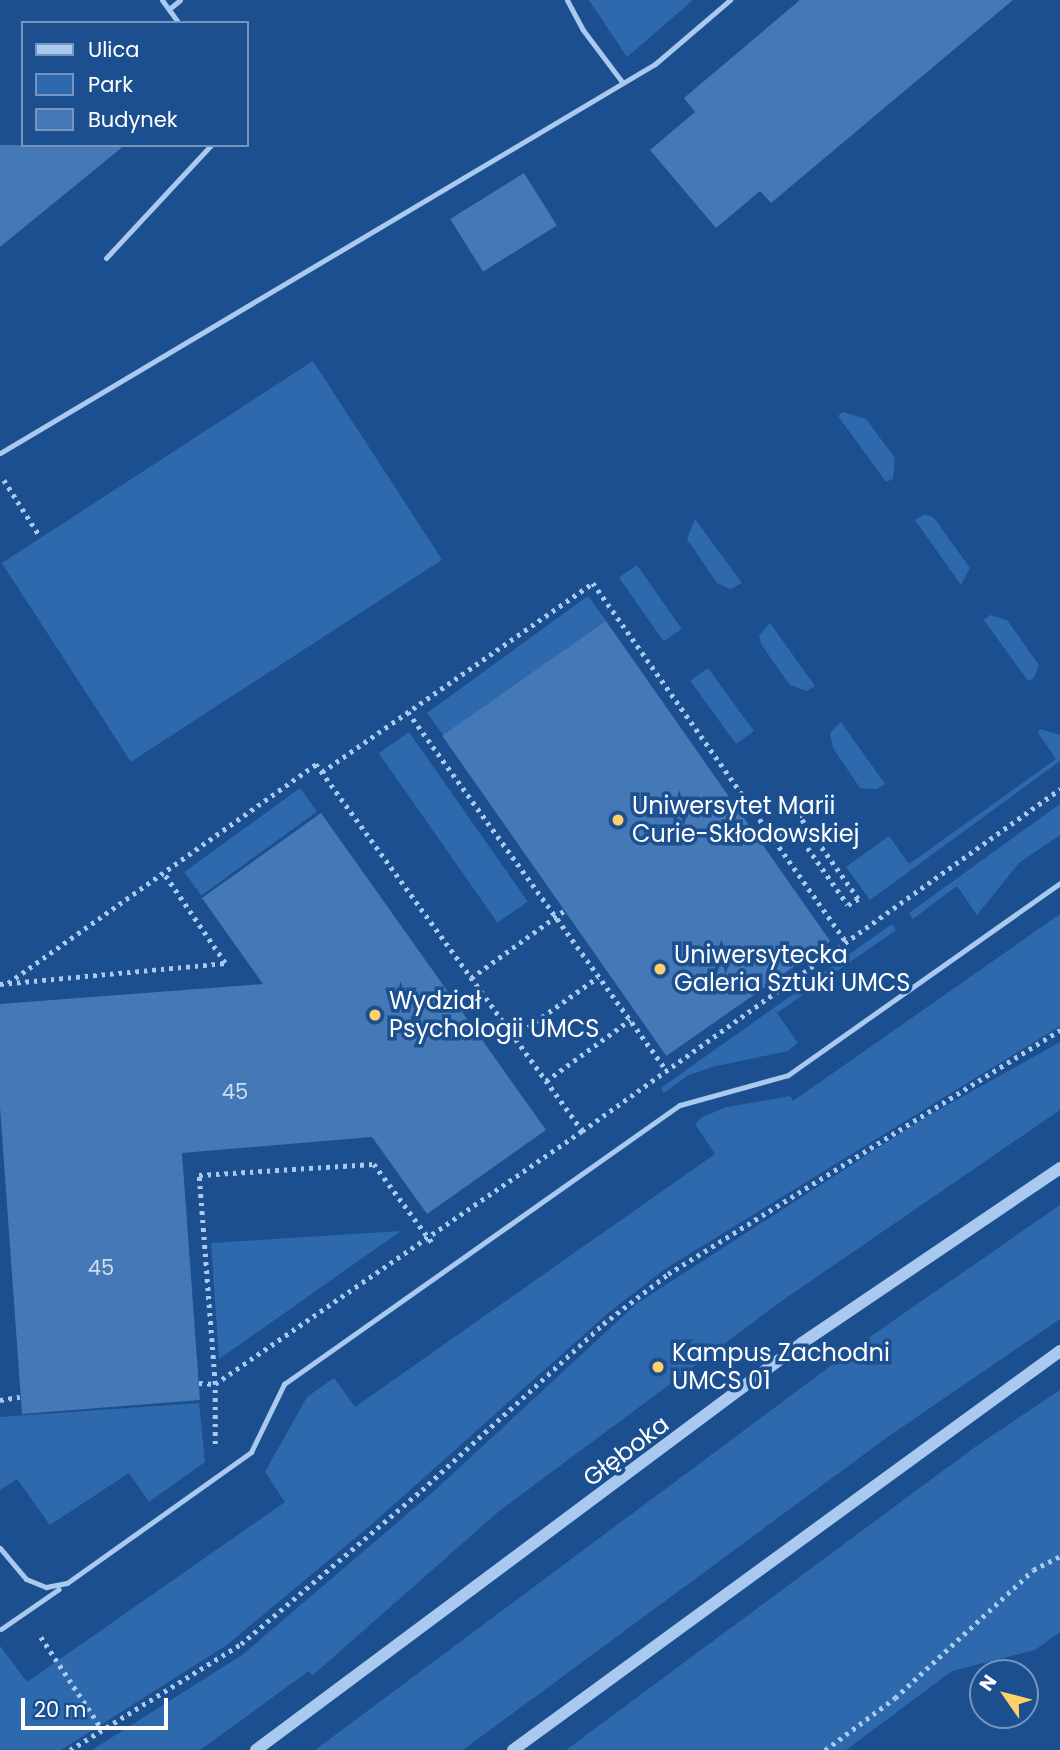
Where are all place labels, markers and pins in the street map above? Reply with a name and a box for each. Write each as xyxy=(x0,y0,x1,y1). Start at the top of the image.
place label: Uniwersytet Marii Curie-Skłodowskiej xyxy=(632,792,860,848)
marker: Uniwersytet Marii Curie-Skłodowskiej xyxy=(610,812,626,828)
place label: Uniwersytecka Galeria Sztuki UMCS xyxy=(674,941,910,997)
marker: Uniwersytecka Galeria Sztuki UMCS xyxy=(652,961,668,977)
place label: Wydział Psychologii UMCS xyxy=(389,987,599,1043)
marker: Wydział Psychologii UMCS xyxy=(367,1007,383,1023)
place label: Kampus Zachodni UMCS 01 xyxy=(672,1339,890,1395)
marker: Kampus Zachodni UMCS 01 xyxy=(650,1359,666,1375)

